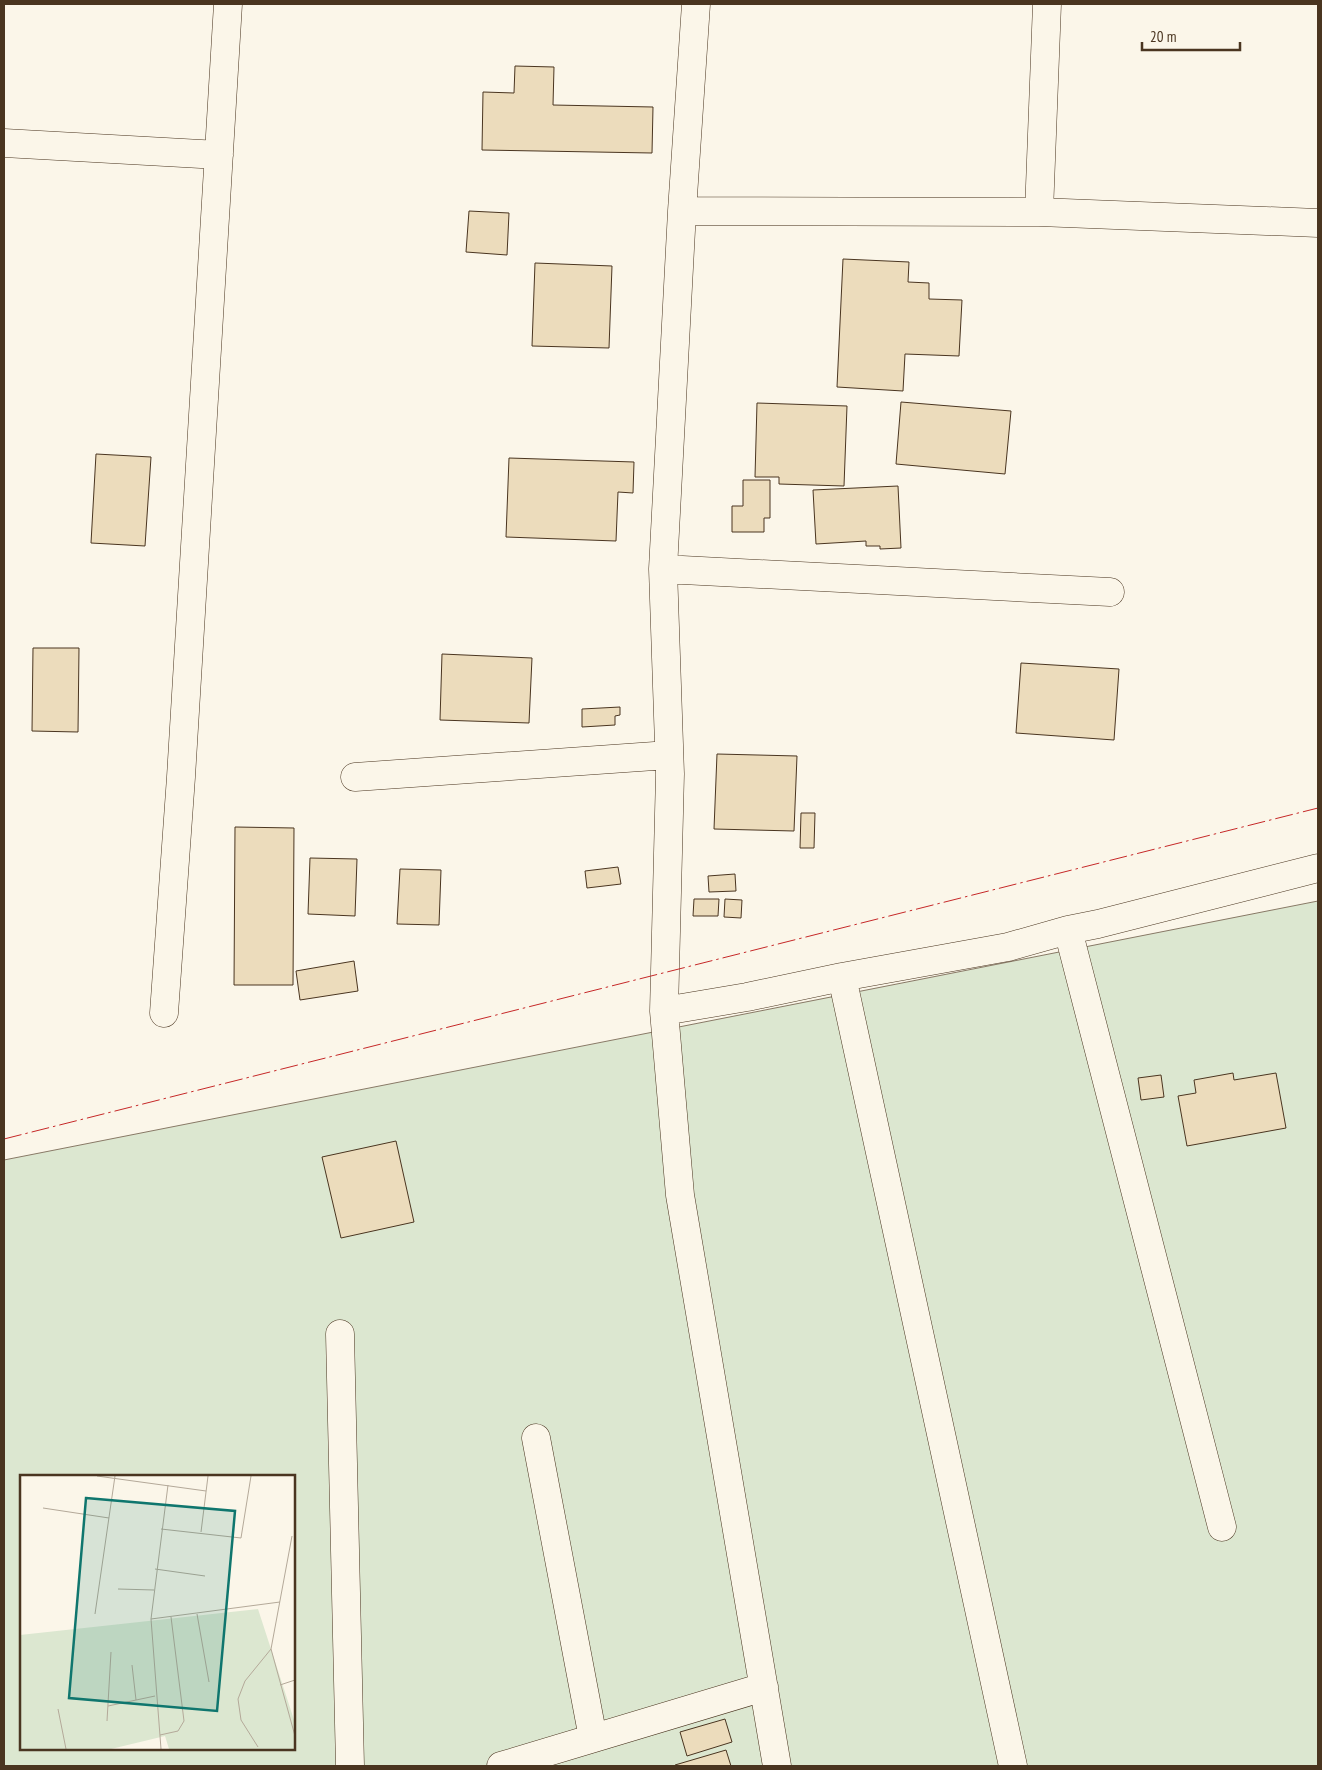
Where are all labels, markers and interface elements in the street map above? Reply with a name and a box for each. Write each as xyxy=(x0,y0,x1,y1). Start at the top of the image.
scale bar xyxy=(1142,20,1240,52)
text: 20 m xyxy=(1150,27,1176,46)
inset map xyxy=(20,1475,295,1750)

